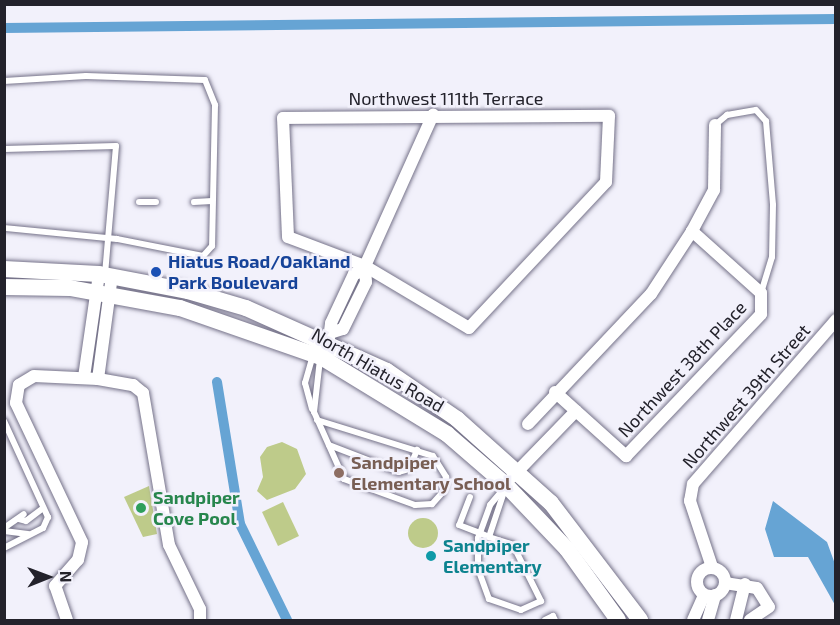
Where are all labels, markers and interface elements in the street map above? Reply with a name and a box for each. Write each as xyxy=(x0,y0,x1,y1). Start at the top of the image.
street label: Northwest 111th Terrace xyxy=(348,87,544,109)
place label: Hiatus Road/Oakland Park Boulevard xyxy=(168,251,350,294)
marker: Hiatus Road/Oakland Park Boulevard xyxy=(149,265,163,279)
street label: Northwest 38th Place xyxy=(613,296,751,442)
street label: Northwest 39th Street xyxy=(678,320,814,472)
street label: North Hiatus Road xyxy=(308,323,448,417)
place label: Sandpiper Elementary School xyxy=(351,452,511,494)
marker: Sandpiper Elementary School xyxy=(332,466,346,480)
place label: Sandpiper Cove Pool xyxy=(153,487,240,530)
marker: Sandpiper Cove Pool xyxy=(134,501,148,515)
place label: Sandpiper Elementary xyxy=(443,535,542,578)
north arrow xyxy=(18,547,78,607)
marker: Sandpiper Elementary xyxy=(424,549,438,563)
text: N xyxy=(57,571,76,583)

